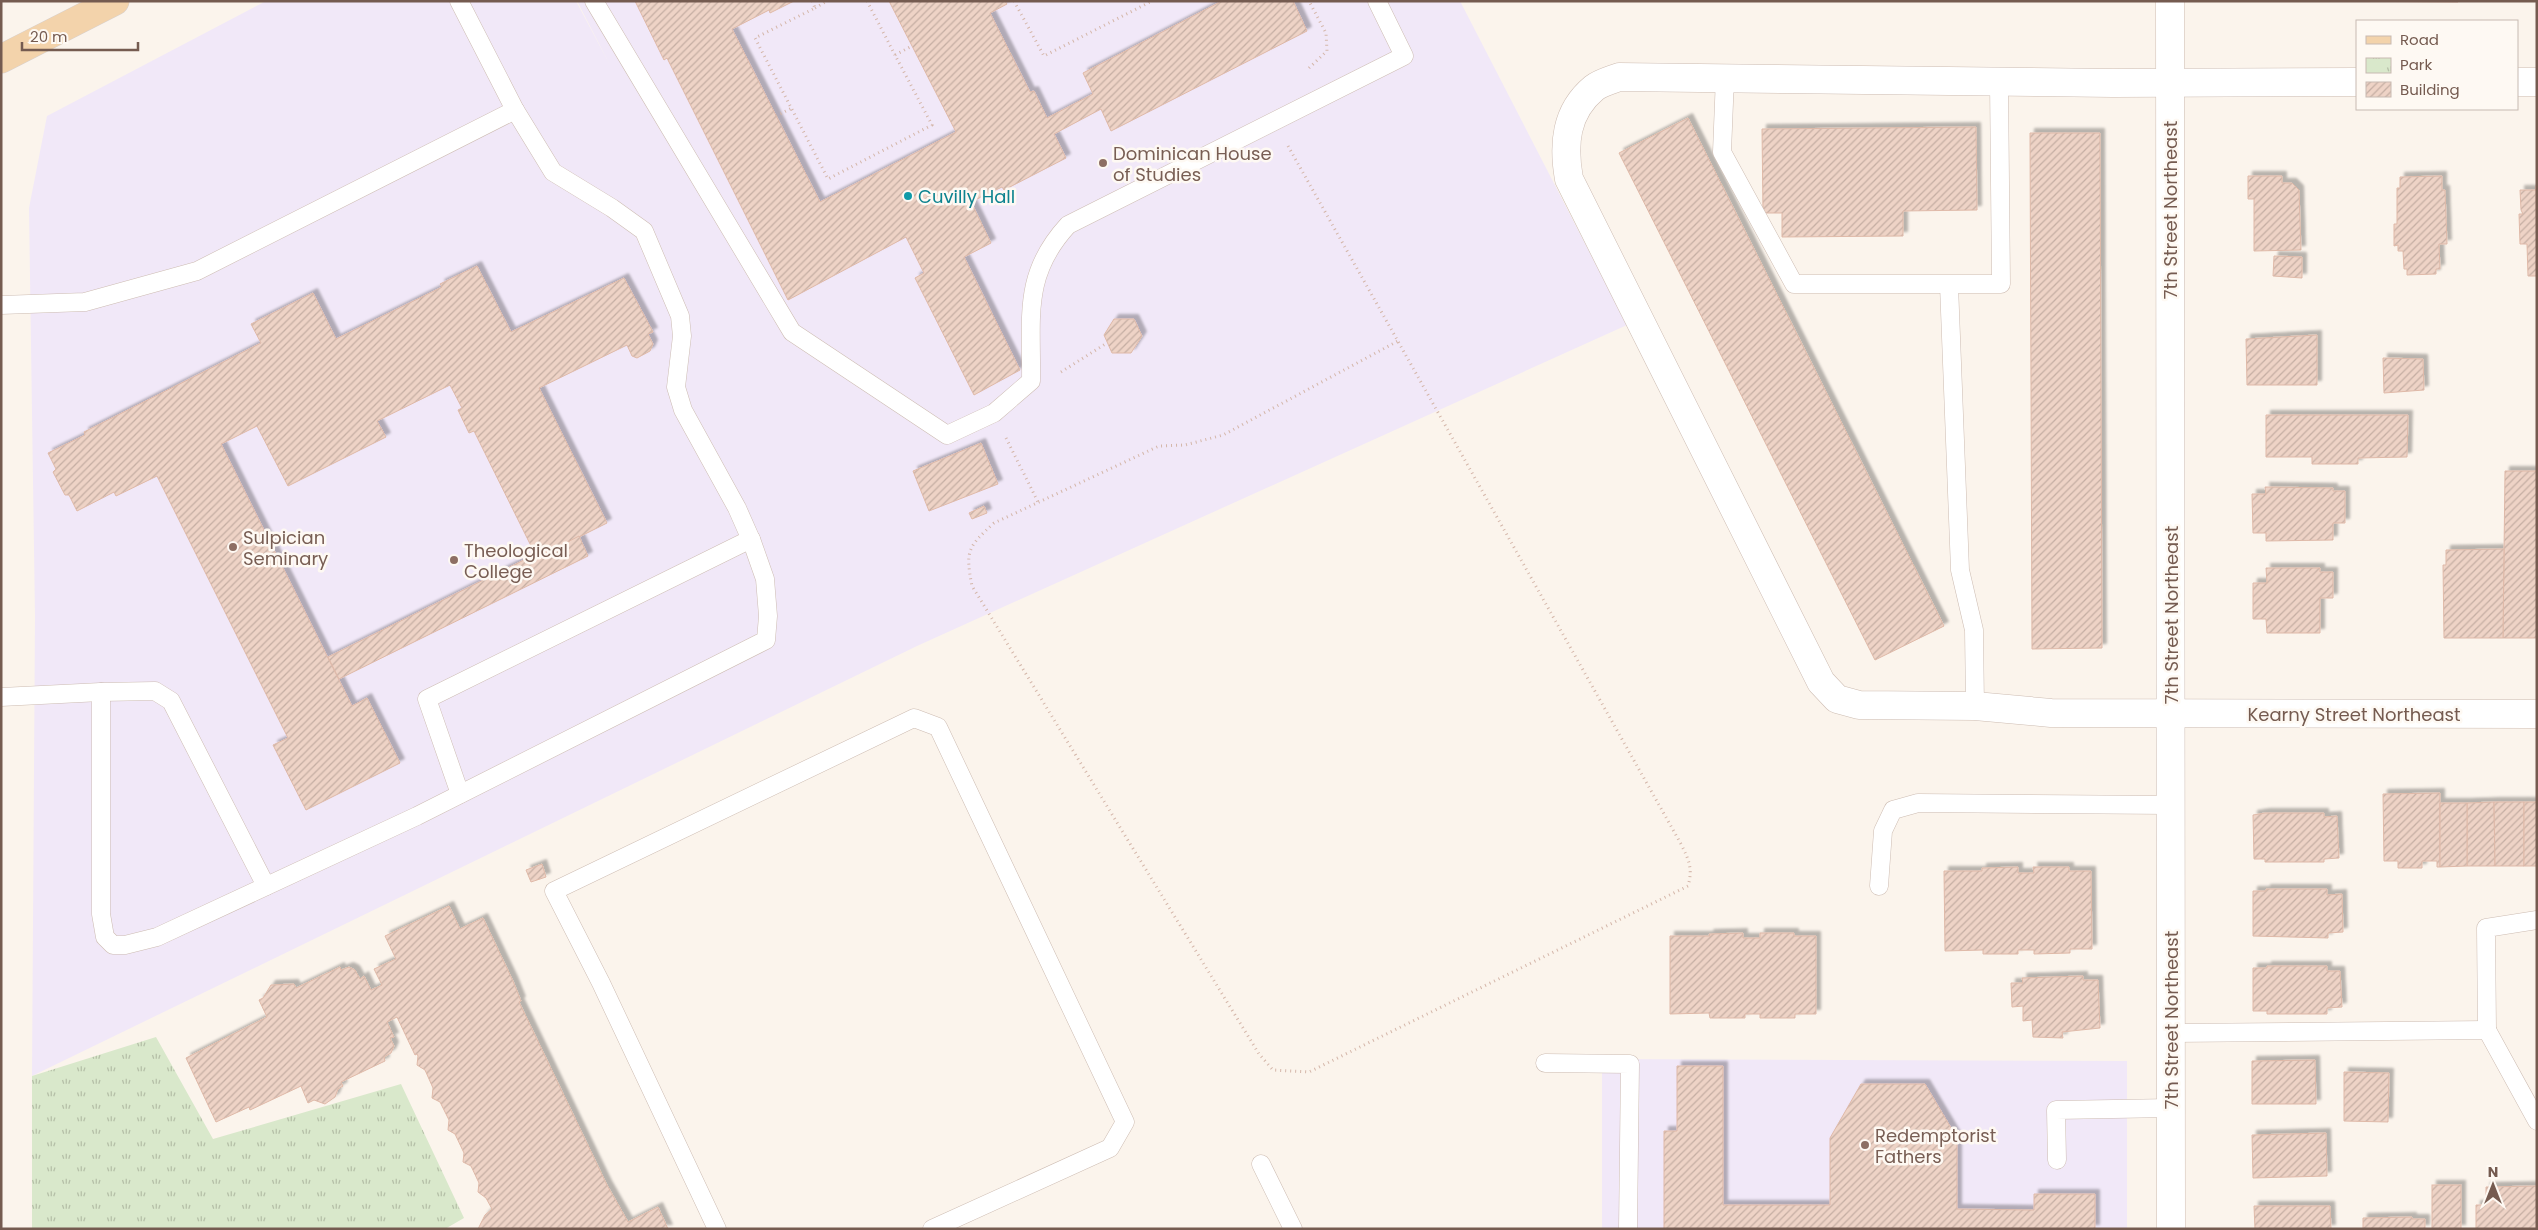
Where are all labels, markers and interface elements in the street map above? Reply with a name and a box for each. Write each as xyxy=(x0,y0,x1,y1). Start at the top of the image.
scale bar xyxy=(22,20,139,52)
legend xyxy=(2356,20,2518,110)
text: 20 m xyxy=(30,26,68,47)
text: Road xyxy=(2400,29,2439,50)
text: Park xyxy=(2400,54,2432,75)
text: Building xyxy=(2400,79,2460,100)
street label: 7th Street Northeast xyxy=(2158,121,2183,299)
place label: Dominican House of Studies xyxy=(1113,141,1272,187)
marker: Dominican House of Studies xyxy=(1097,157,1109,169)
place label: Cuvilly Hall xyxy=(918,184,1015,209)
marker: Cuvilly Hall xyxy=(902,190,914,202)
place label: Sulpician Seminary xyxy=(243,525,328,571)
street label: 7th Street Northeast xyxy=(2159,526,2184,704)
place label: Theological College xyxy=(464,538,568,584)
marker: Sulpician Seminary xyxy=(227,541,239,553)
marker: Theological College xyxy=(448,554,460,566)
street label: Kearny Street Northeast xyxy=(2247,702,2461,727)
street label: 7th Street Northeast xyxy=(2159,931,2184,1109)
place label: Redemptorist Fathers xyxy=(1875,1123,1996,1169)
marker: Redemptorist Fathers xyxy=(1859,1139,1871,1151)
north arrow xyxy=(2468,1160,2518,1210)
text: N xyxy=(2488,1162,2498,1182)

